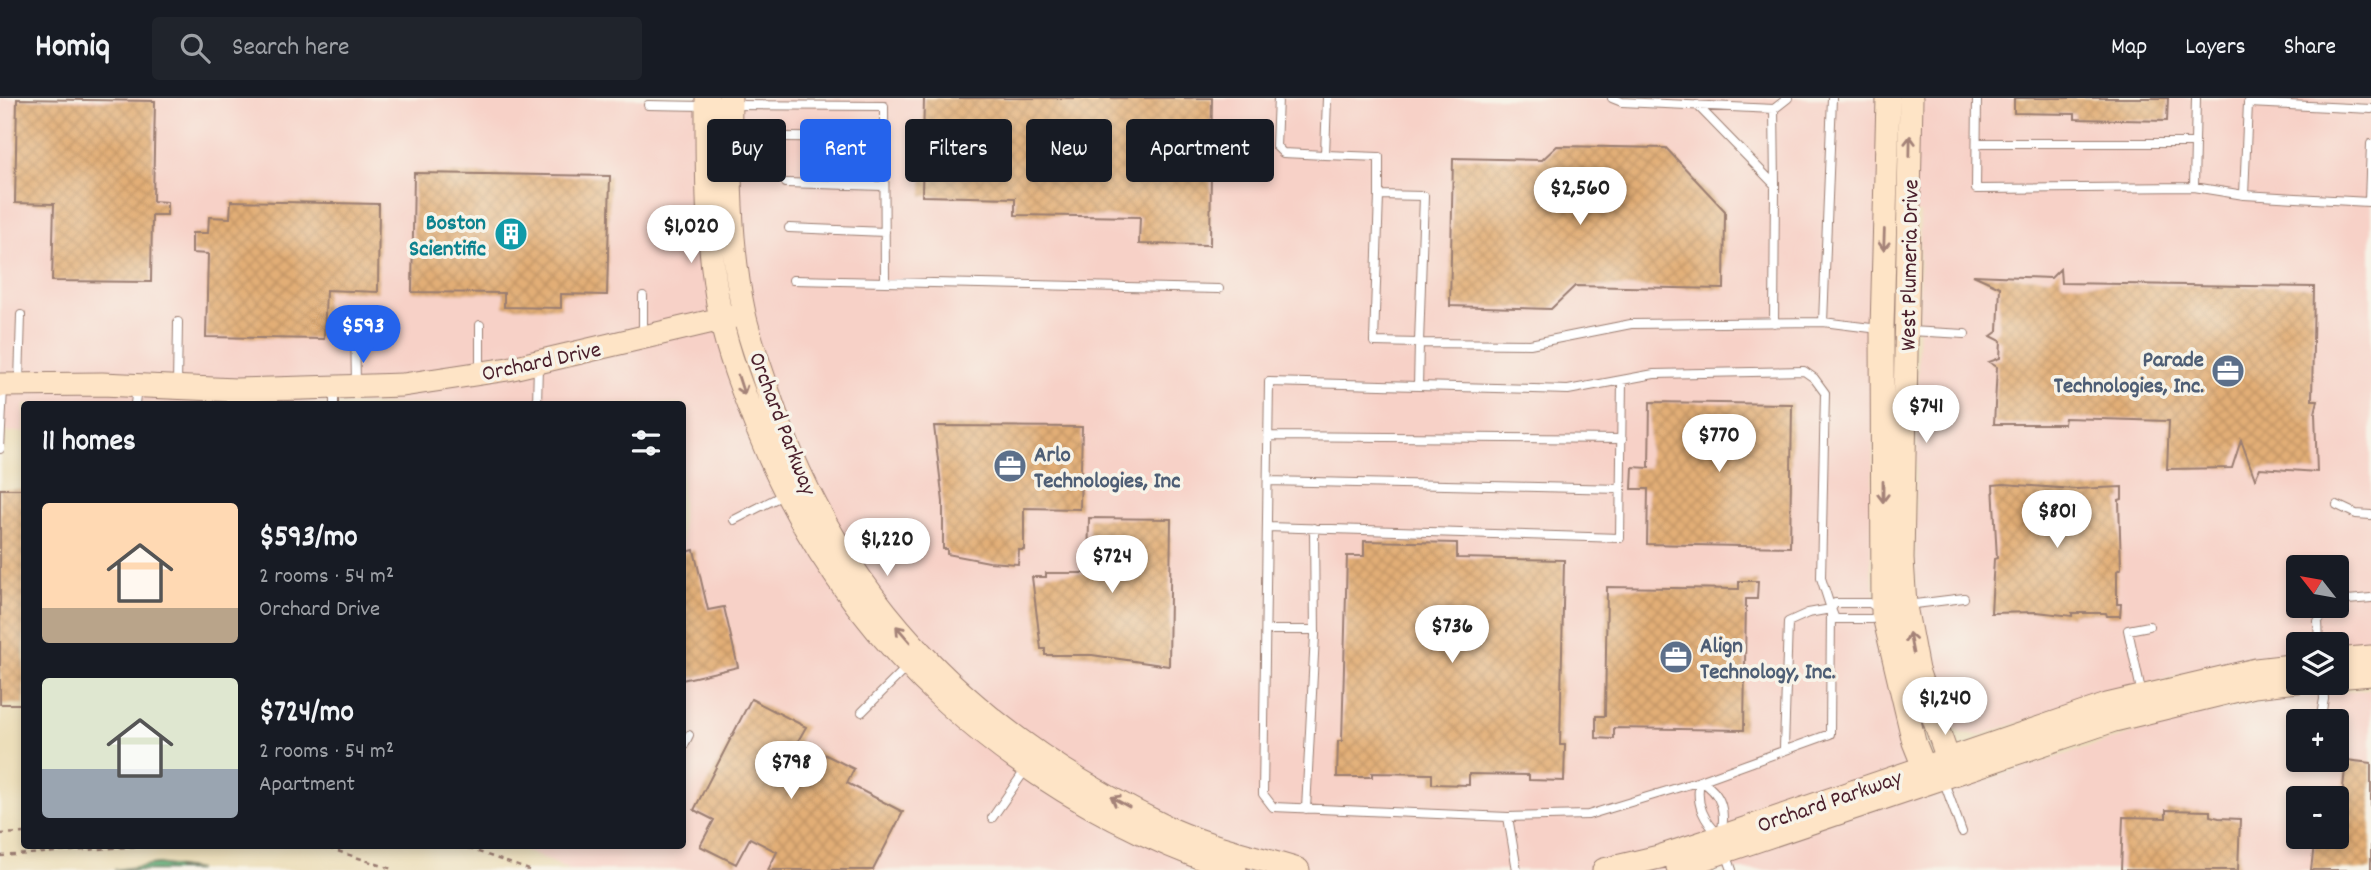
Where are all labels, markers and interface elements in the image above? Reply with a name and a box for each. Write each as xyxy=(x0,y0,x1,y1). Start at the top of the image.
search box xyxy=(152,17,642,80)
text: Homiq xyxy=(35,25,110,72)
icon: search xyxy=(176,29,214,67)
text: Search here xyxy=(232,30,349,67)
text: Map xyxy=(2111,31,2147,65)
text: Layers xyxy=(2185,31,2246,65)
text: Share xyxy=(2284,31,2336,65)
chip: Buy xyxy=(707,119,786,182)
chip: Rent xyxy=(800,119,891,182)
chip: Filters xyxy=(905,119,1012,182)
chip: New xyxy=(1026,119,1112,182)
chip: Apartment xyxy=(1126,119,1274,182)
one-way arrow xyxy=(1904,135,1917,158)
pin: $2,560 xyxy=(1523,167,1637,227)
text: $2,560 xyxy=(1550,173,1610,206)
street label: West Plumeria Drive xyxy=(1894,179,1929,351)
pin: $1,020 xyxy=(634,206,748,265)
place label: Boston Scientific xyxy=(409,208,486,267)
text: $1,020 xyxy=(663,211,719,244)
building icon: Boston Scientific xyxy=(492,215,530,253)
one-way arrow xyxy=(1878,228,1891,251)
pin: $593 xyxy=(322,306,404,365)
text: $593 xyxy=(341,311,385,344)
street label: Orchard Drive xyxy=(479,335,604,392)
place label: Parade Technologies, Inc. xyxy=(2054,345,2204,404)
street label: Orchard Parkway xyxy=(738,348,823,501)
office icon: Parade Technologies, Inc. xyxy=(2209,352,2247,390)
one-way arrow xyxy=(736,374,749,396)
pin: $741 xyxy=(1885,386,1967,445)
text: $741 xyxy=(1908,391,1944,424)
pin: $770 xyxy=(1678,414,1760,474)
text: $770 xyxy=(1698,420,1740,453)
text: 11 homes xyxy=(42,422,136,465)
icon: filters xyxy=(627,424,665,462)
place label: Arlo Technologies, Inc xyxy=(1034,440,1180,499)
office icon: Arlo Technologies, Inc xyxy=(991,447,1029,485)
one-way arrow xyxy=(1876,480,1890,503)
pin: $801 xyxy=(2016,490,2098,550)
text: $801 xyxy=(2038,496,2076,529)
text: $593/mo xyxy=(259,518,358,561)
pin: $1,220 xyxy=(830,518,944,578)
text: $1,220 xyxy=(860,524,914,557)
icon: home xyxy=(98,531,182,615)
pin: $724 xyxy=(1071,536,1153,595)
text: $724 xyxy=(1092,541,1132,574)
north arrow xyxy=(2286,555,2348,618)
map controls xyxy=(2286,555,2349,849)
text: 2 rooms · 54 m² xyxy=(259,561,394,594)
text: Orchard Drive xyxy=(259,594,380,627)
pin: $736 xyxy=(1411,606,1493,665)
text: $736 xyxy=(1431,611,1473,644)
one-way arrow xyxy=(895,625,911,643)
place label: Align Technology, Inc. xyxy=(1700,631,1836,690)
one-way arrow xyxy=(1904,632,1917,655)
button: layers xyxy=(2286,632,2349,695)
office icon: Align Technology, Inc. xyxy=(1657,638,1695,676)
pin: $1,240 xyxy=(1888,678,2002,737)
text: $1,240 xyxy=(1918,683,1972,716)
text: $724/mo xyxy=(259,693,354,736)
icon: home xyxy=(98,706,182,790)
button: + xyxy=(2286,709,2349,772)
text: 2 rooms · 54 m² xyxy=(259,736,394,769)
pin: $798 xyxy=(750,742,832,801)
text: $798 xyxy=(771,747,811,780)
street label: Orchard Parkway xyxy=(1753,763,1908,843)
text: Apartment xyxy=(259,769,355,802)
button: − xyxy=(2286,786,2349,849)
one-way arrow xyxy=(1111,795,1131,809)

